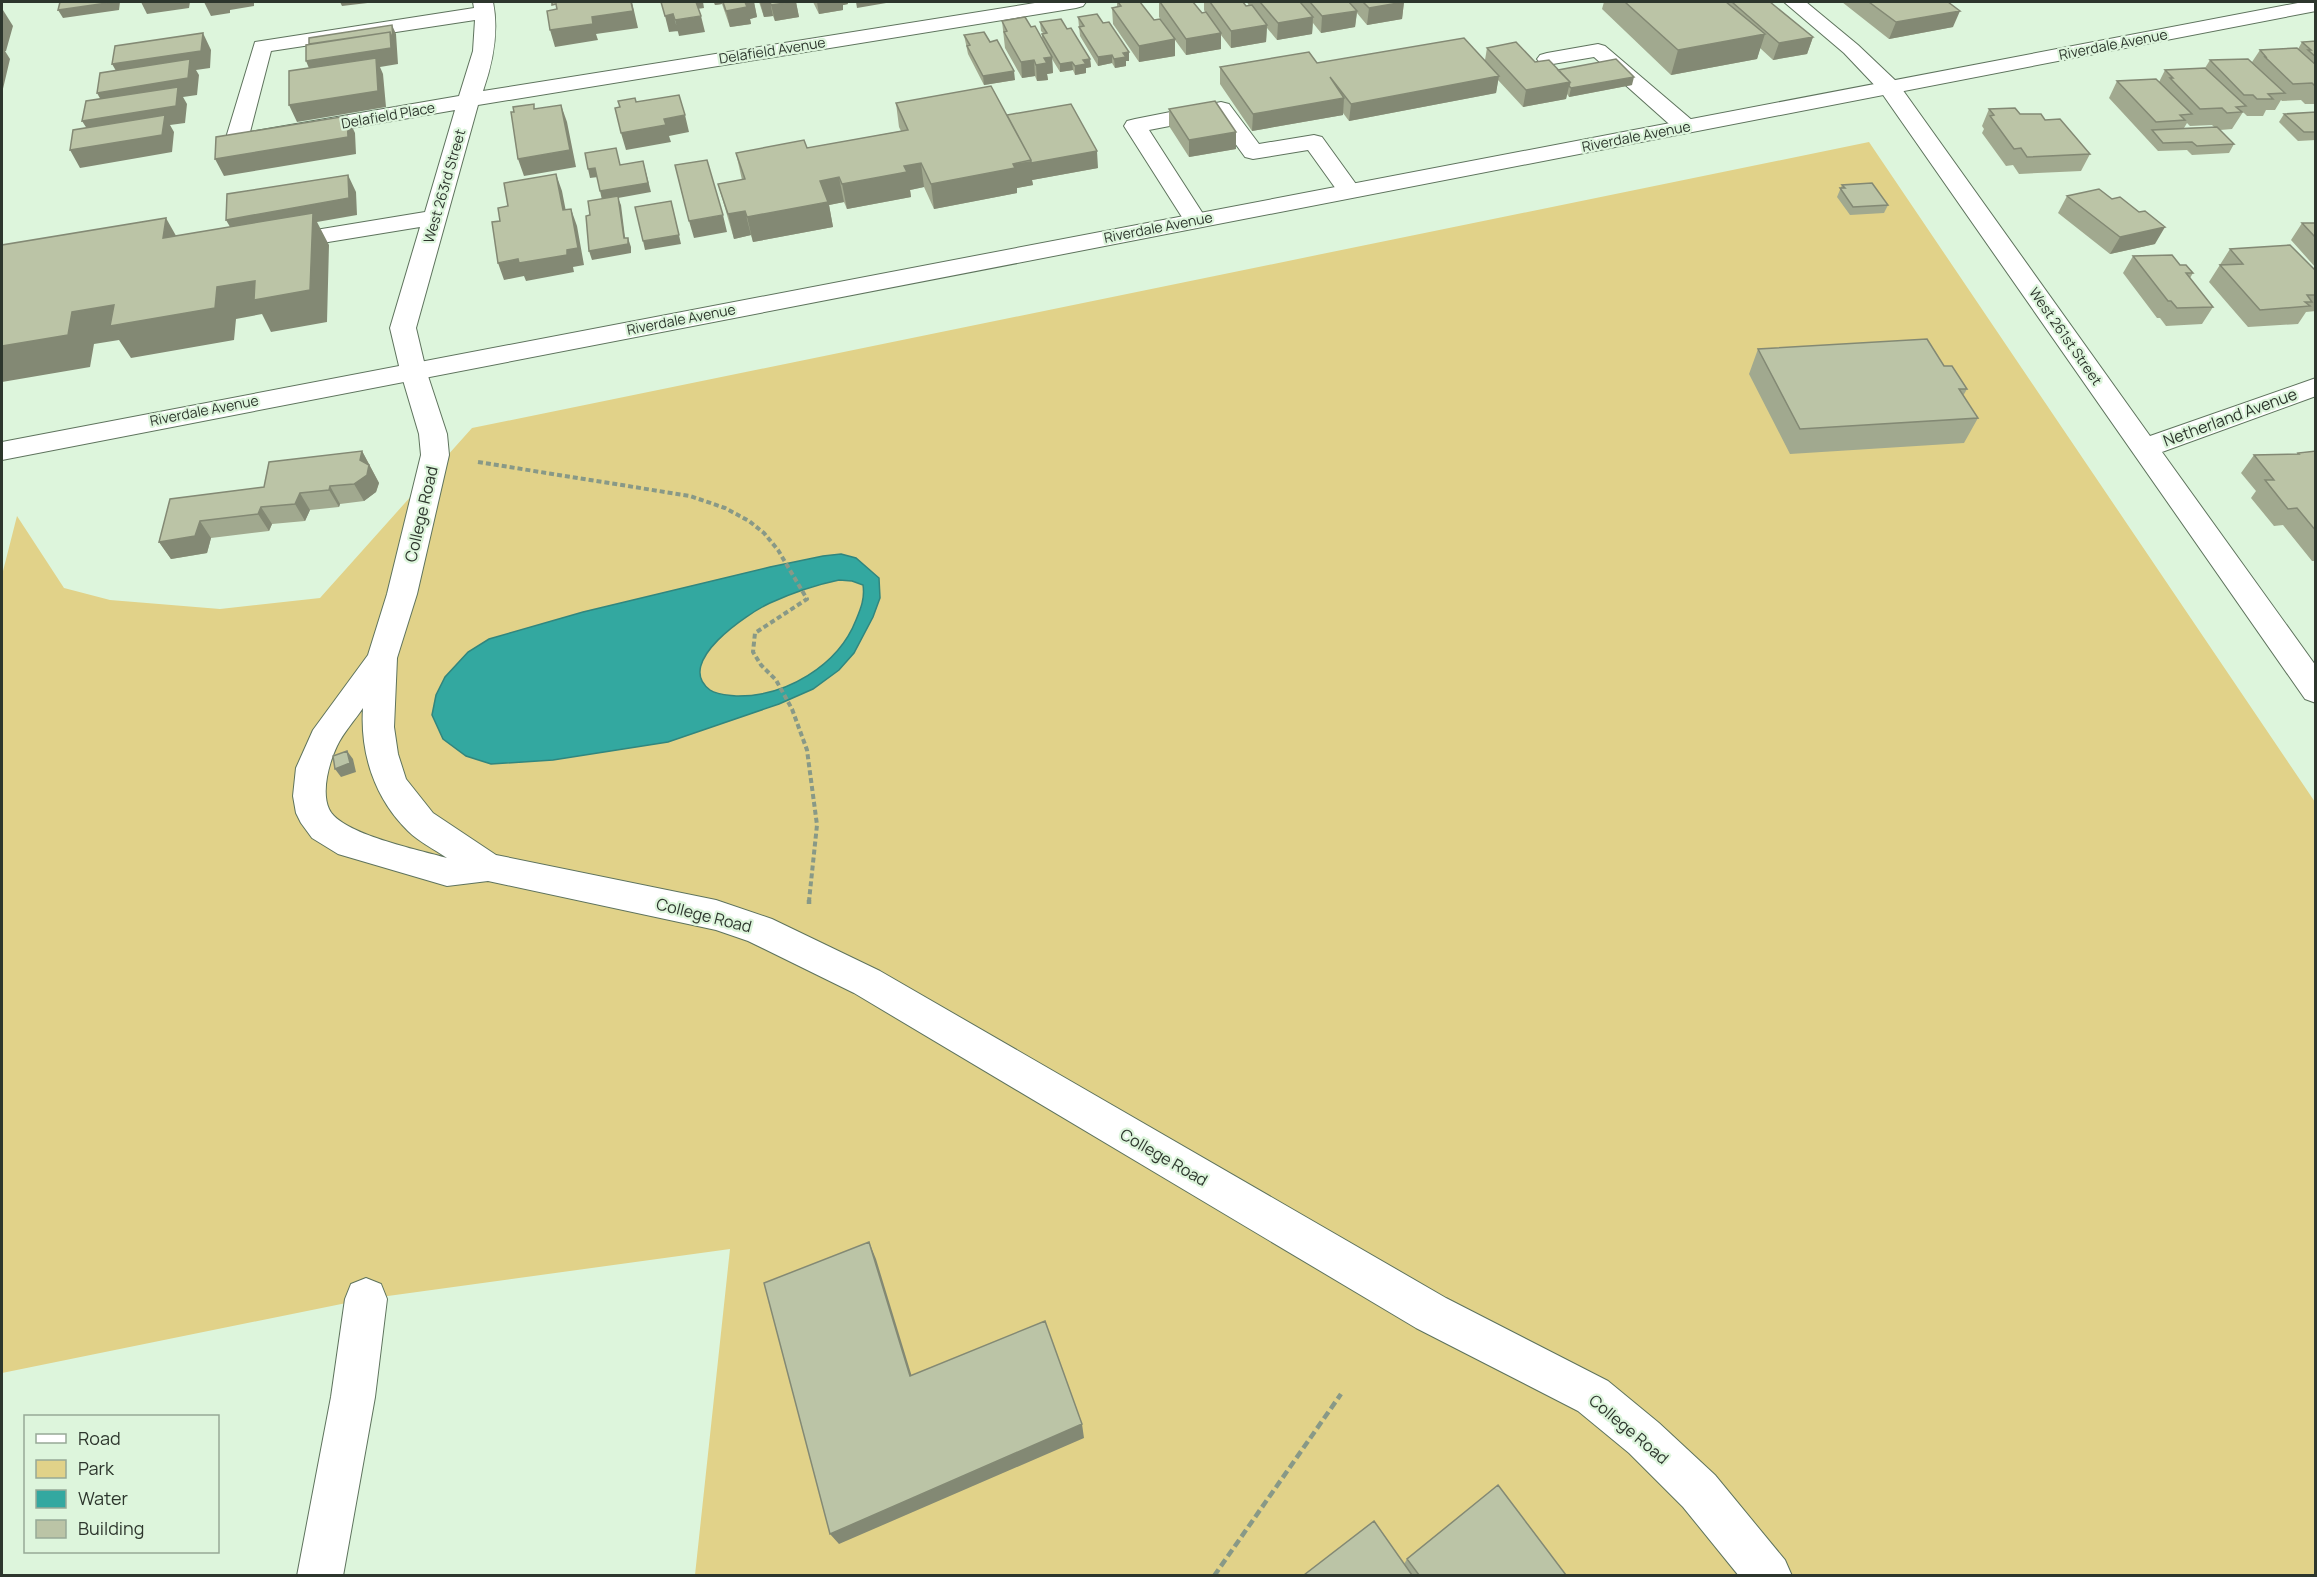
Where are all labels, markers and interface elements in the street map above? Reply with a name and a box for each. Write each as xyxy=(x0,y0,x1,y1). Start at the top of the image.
street label: Riverdale Avenue xyxy=(2057,24,2169,64)
street label: Delafield Avenue xyxy=(717,32,827,68)
street label: Delafield Place xyxy=(340,97,436,133)
street label: Riverdale Avenue xyxy=(1580,116,1692,156)
street label: West 263rd Street xyxy=(419,126,469,245)
street label: Riverdale Avenue xyxy=(1102,207,1214,247)
street label: West 261st Street xyxy=(2025,283,2107,389)
street label: Riverdale Avenue xyxy=(625,299,737,339)
street label: Netherland Avenue xyxy=(2160,383,2300,451)
street label: Riverdale Avenue xyxy=(148,390,260,430)
street label: College Road xyxy=(399,464,443,564)
street label: College Road xyxy=(654,893,754,937)
street label: College Road xyxy=(1116,1123,1212,1191)
street label: College Road xyxy=(1585,1389,1673,1469)
legend xyxy=(24,1415,219,1553)
text: Road xyxy=(78,1426,121,1450)
text: Park xyxy=(78,1456,115,1480)
text: Water xyxy=(78,1486,128,1510)
text: Building xyxy=(78,1516,144,1540)

